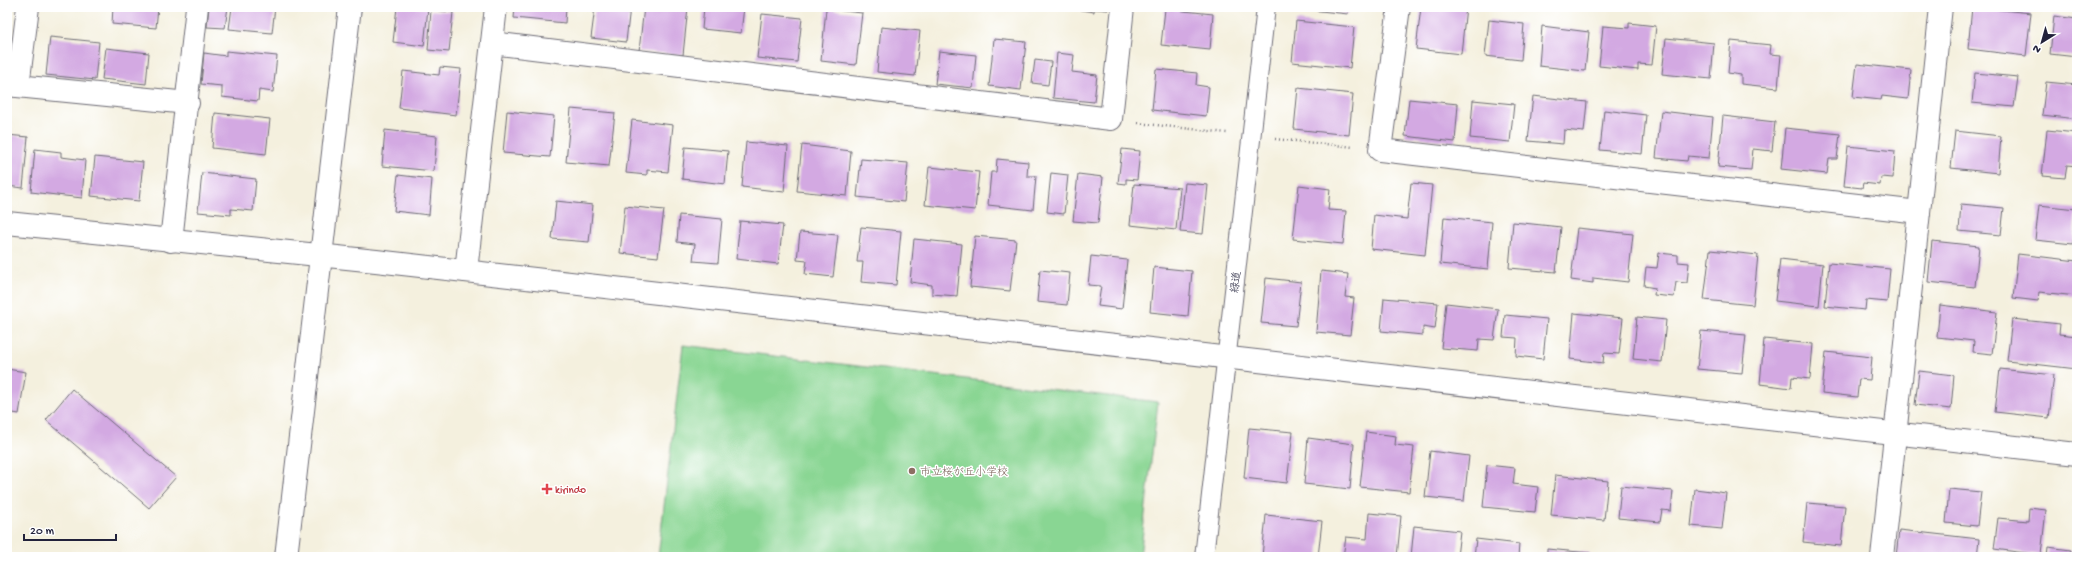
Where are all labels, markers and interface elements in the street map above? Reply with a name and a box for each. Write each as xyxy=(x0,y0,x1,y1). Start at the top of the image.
north arrow xyxy=(2022,22,2062,62)
text: N xyxy=(2031,41,2044,55)
street label: 緑道 xyxy=(1229,271,1244,294)
marker: 市立桜が丘小学校 xyxy=(907,466,917,476)
place label: 市立桜が丘小学校 xyxy=(920,466,1008,479)
marker: kirindo xyxy=(542,484,552,494)
place label: kirindo xyxy=(555,485,586,497)
scale bar xyxy=(24,516,116,542)
text: 20 m xyxy=(30,525,55,539)

